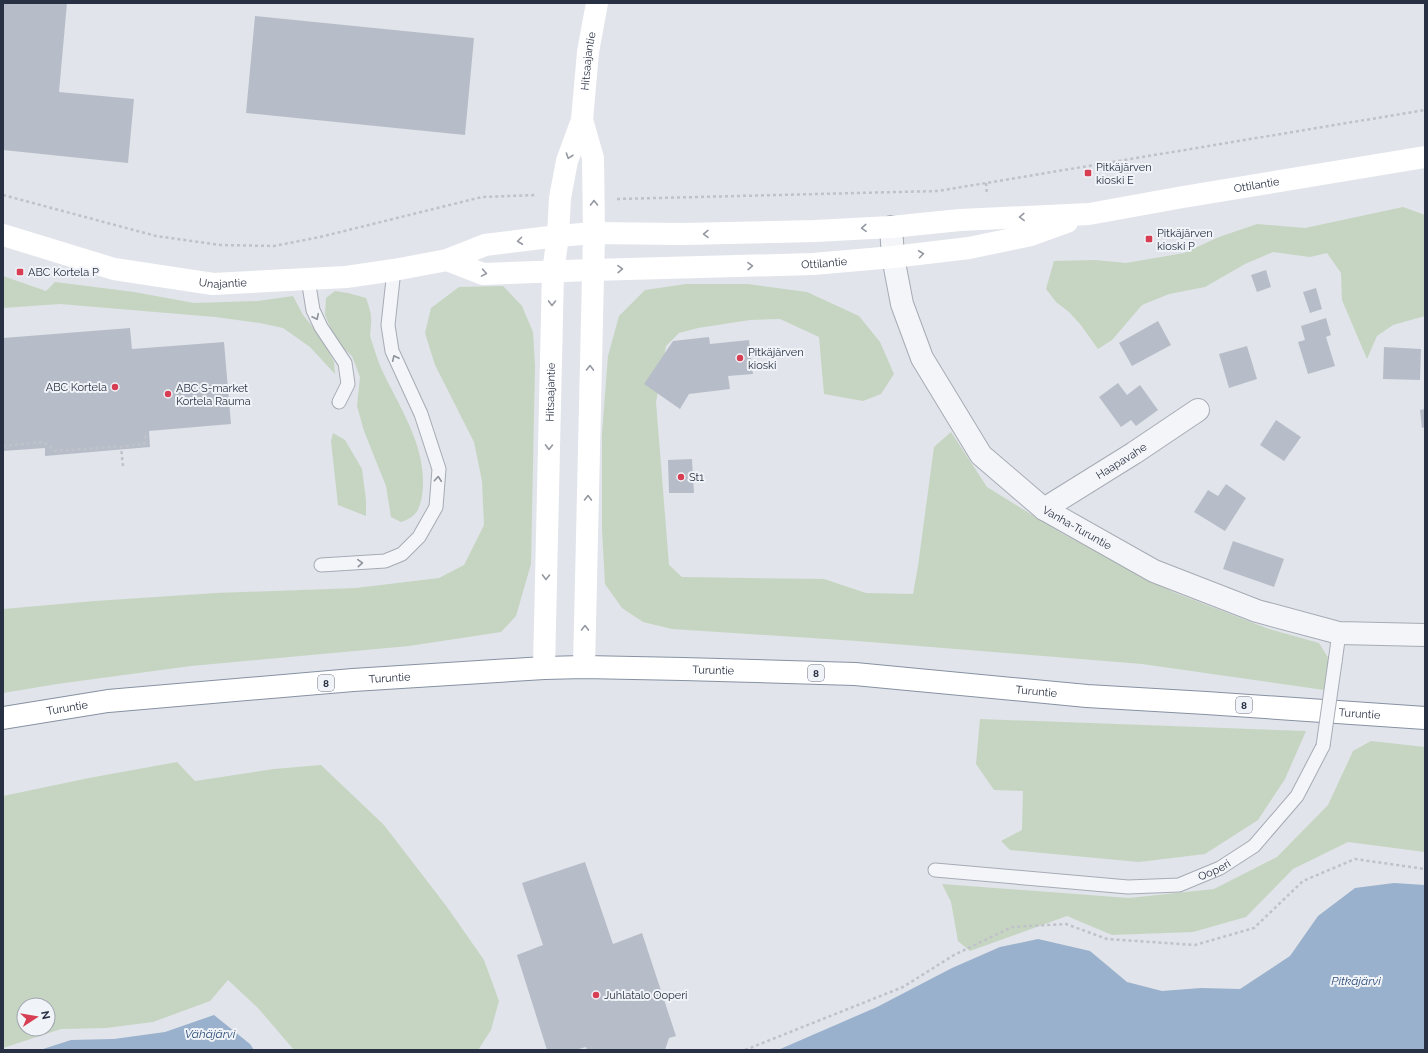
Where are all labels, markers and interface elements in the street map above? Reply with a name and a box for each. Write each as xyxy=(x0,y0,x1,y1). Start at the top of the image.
street label: Hitsaajantie xyxy=(578,30,598,91)
one-way arrow xyxy=(565,153,573,160)
place label: Pitkäjärven kioski E xyxy=(1096,161,1152,187)
marker: Pitkäjärven kioski E xyxy=(1083,168,1093,178)
street label: Ottilantie xyxy=(1233,175,1281,195)
one-way arrow xyxy=(590,200,598,206)
one-way arrow xyxy=(1019,213,1025,222)
one-way arrow xyxy=(861,224,867,233)
place label: Pitkäjärven kioski P xyxy=(1157,227,1213,253)
one-way arrow xyxy=(703,230,709,238)
marker: Pitkäjärven kioski P xyxy=(1144,234,1154,244)
one-way arrow xyxy=(517,236,523,245)
one-way arrow xyxy=(918,250,925,259)
street label: Ottilantie xyxy=(801,254,848,271)
one-way arrow xyxy=(747,261,753,270)
one-way arrow xyxy=(617,265,623,273)
place label: ABC Kortela P xyxy=(28,266,99,279)
marker: ABC Kortela P xyxy=(15,267,25,277)
one-way arrow xyxy=(481,268,487,276)
street label: Unajantie xyxy=(198,275,248,290)
one-way arrow xyxy=(548,300,557,306)
one-way arrow xyxy=(311,313,319,320)
place label: Pitkäjärven kioski xyxy=(748,346,804,372)
marker: Pitkäjärven kioski xyxy=(735,353,745,363)
one-way arrow xyxy=(392,354,400,362)
street label: Hitsaajantie xyxy=(543,362,557,422)
one-way arrow xyxy=(586,365,594,371)
place label: ABC Kortela xyxy=(46,381,107,394)
marker: ABC Kortela xyxy=(110,382,120,392)
place label: ABC S-market Kortela Rauma xyxy=(176,382,251,408)
marker: ABC S-market Kortela Rauma xyxy=(163,389,173,399)
street label: Haapavahe xyxy=(1093,440,1149,482)
one-way arrow xyxy=(545,444,553,450)
place label: St1 xyxy=(689,471,704,484)
marker: St1 xyxy=(676,472,686,482)
one-way arrow xyxy=(434,476,443,482)
one-way arrow xyxy=(583,495,592,501)
street label: Vanha-Turuntie xyxy=(1040,503,1114,553)
one-way arrow xyxy=(357,558,363,567)
one-way arrow xyxy=(542,574,550,580)
one-way arrow xyxy=(581,625,589,631)
street label: Turuntie xyxy=(692,663,735,677)
road number: 8 xyxy=(808,665,824,681)
street label: Turuntie xyxy=(368,670,411,685)
road number: 8 xyxy=(318,675,334,691)
street label: Turuntie xyxy=(1015,683,1058,700)
road number: 8 xyxy=(1236,697,1252,713)
street label: Turuntie xyxy=(46,698,89,717)
street label: Turuntie xyxy=(1338,706,1381,721)
street label: Ooperi xyxy=(1196,857,1233,883)
water label: Pitkäjärvi xyxy=(1331,974,1381,988)
place label: Juhlatalo Ooperi xyxy=(604,989,687,1002)
marker: Juhlatalo Ooperi xyxy=(591,990,601,1000)
north arrow xyxy=(16,997,56,1037)
text: N xyxy=(38,1010,53,1020)
water label: Vähäjärvi xyxy=(185,1027,236,1041)

